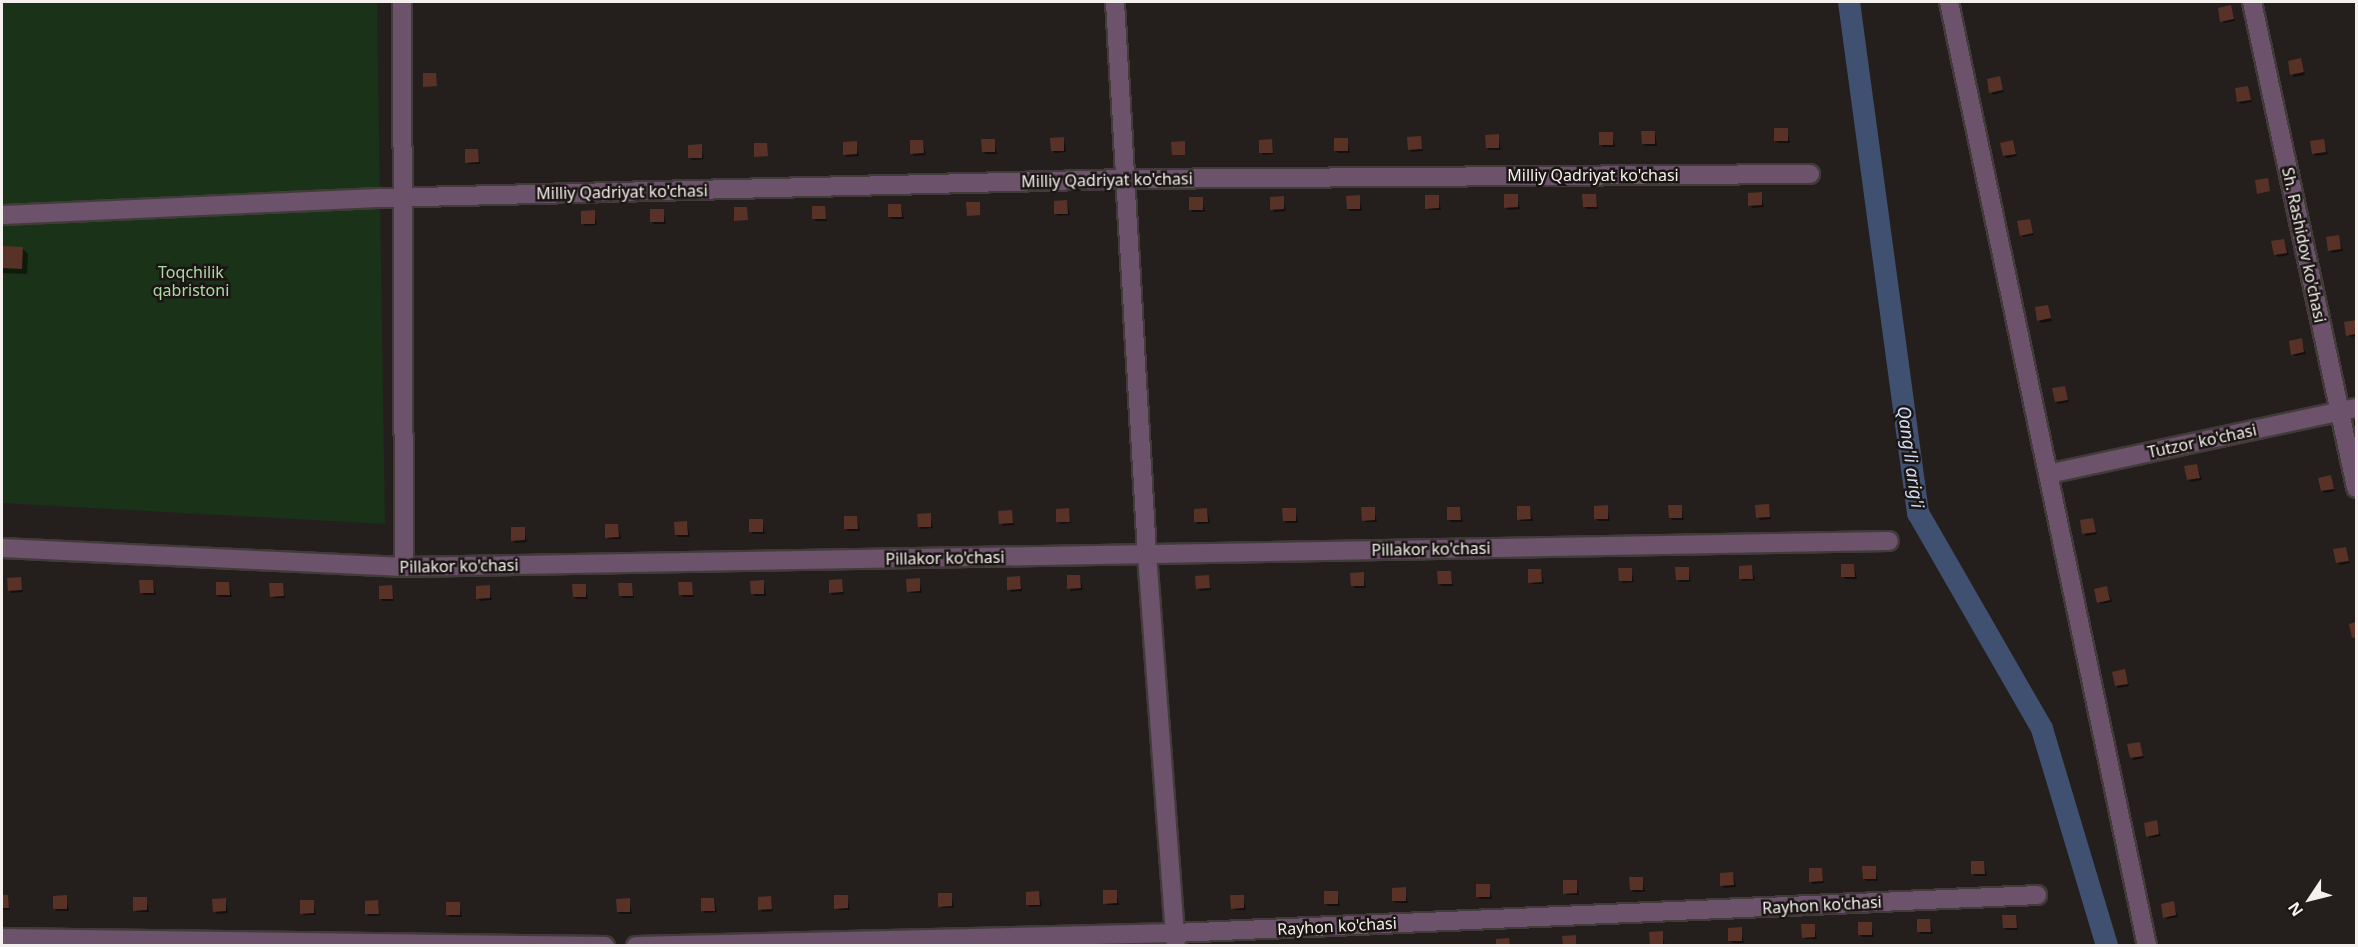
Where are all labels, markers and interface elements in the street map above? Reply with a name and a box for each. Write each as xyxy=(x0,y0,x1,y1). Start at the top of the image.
street label: Milliy Qadriyat ko'chasi xyxy=(1507,165,1679,185)
street label: Sh. Rashidov ko'chasi xyxy=(2278,166,2330,324)
street label: Milliy Qadriyat ko'chasi xyxy=(1021,169,1193,191)
street label: Milliy Qadriyat ko'chasi xyxy=(536,181,708,203)
park label: Toqchilik qabristoni xyxy=(153,262,229,300)
water label: Qang'li arig'i xyxy=(1893,404,1929,510)
street label: Tutzor ko'chasi xyxy=(2146,420,2258,462)
street label: Pillakor ko'chasi xyxy=(1371,538,1491,560)
street label: Pillakor ko'chasi xyxy=(885,547,1005,569)
street label: Pillakor ko'chasi xyxy=(399,555,519,577)
north arrow xyxy=(2280,869,2340,929)
street label: Rayhon ko'chasi xyxy=(1762,892,1882,918)
text: N xyxy=(2283,898,2308,921)
street label: Rayhon ko'chasi xyxy=(1277,913,1397,939)

